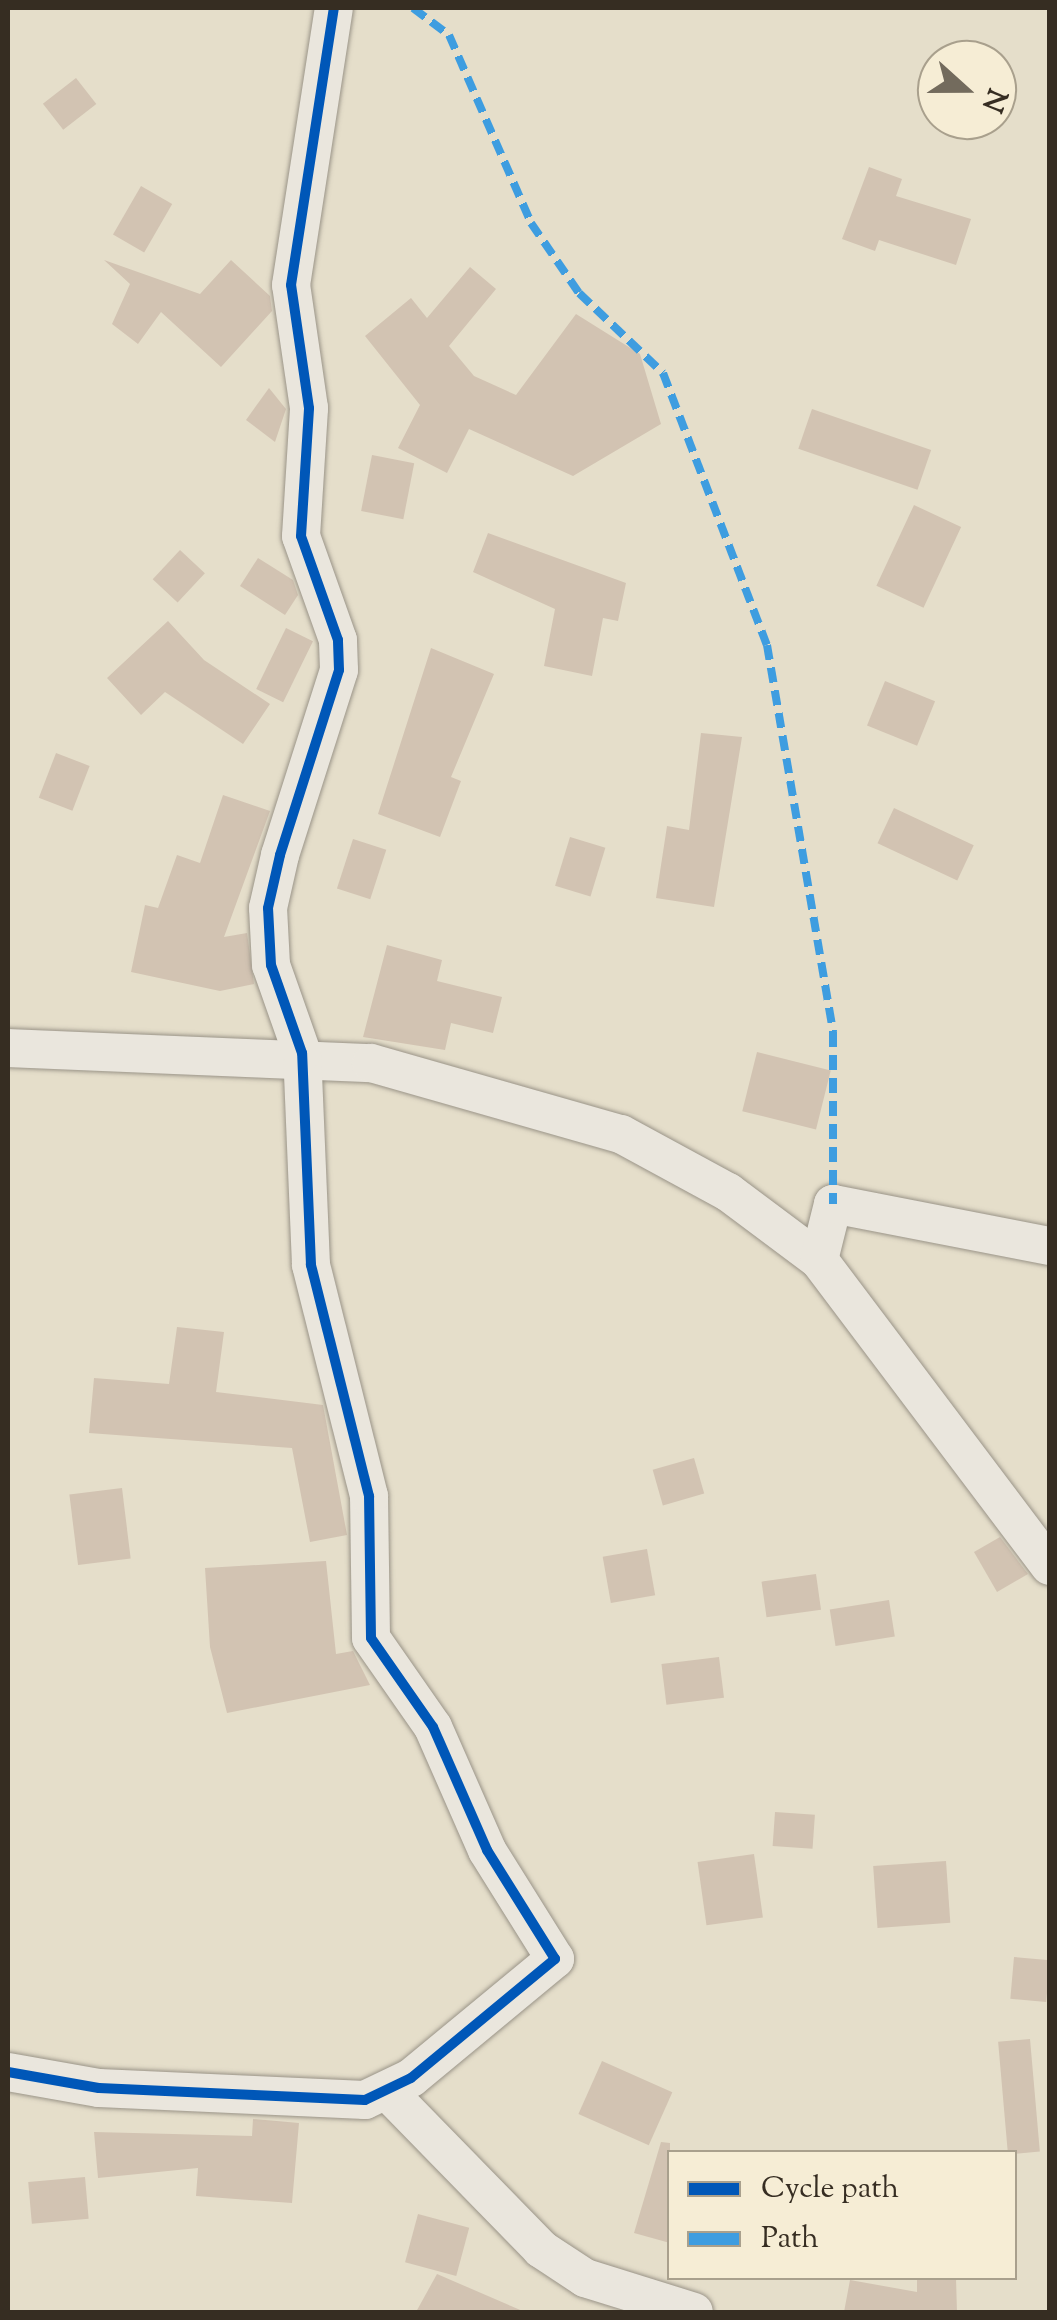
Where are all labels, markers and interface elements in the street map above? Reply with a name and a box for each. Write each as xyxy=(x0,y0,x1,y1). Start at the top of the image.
north arrow xyxy=(917,40,1017,140)
text: N xyxy=(970,82,1016,118)
legend xyxy=(667,2150,1017,2280)
text: Cycle path xyxy=(761,2168,899,2211)
text: Path xyxy=(761,2218,819,2261)

